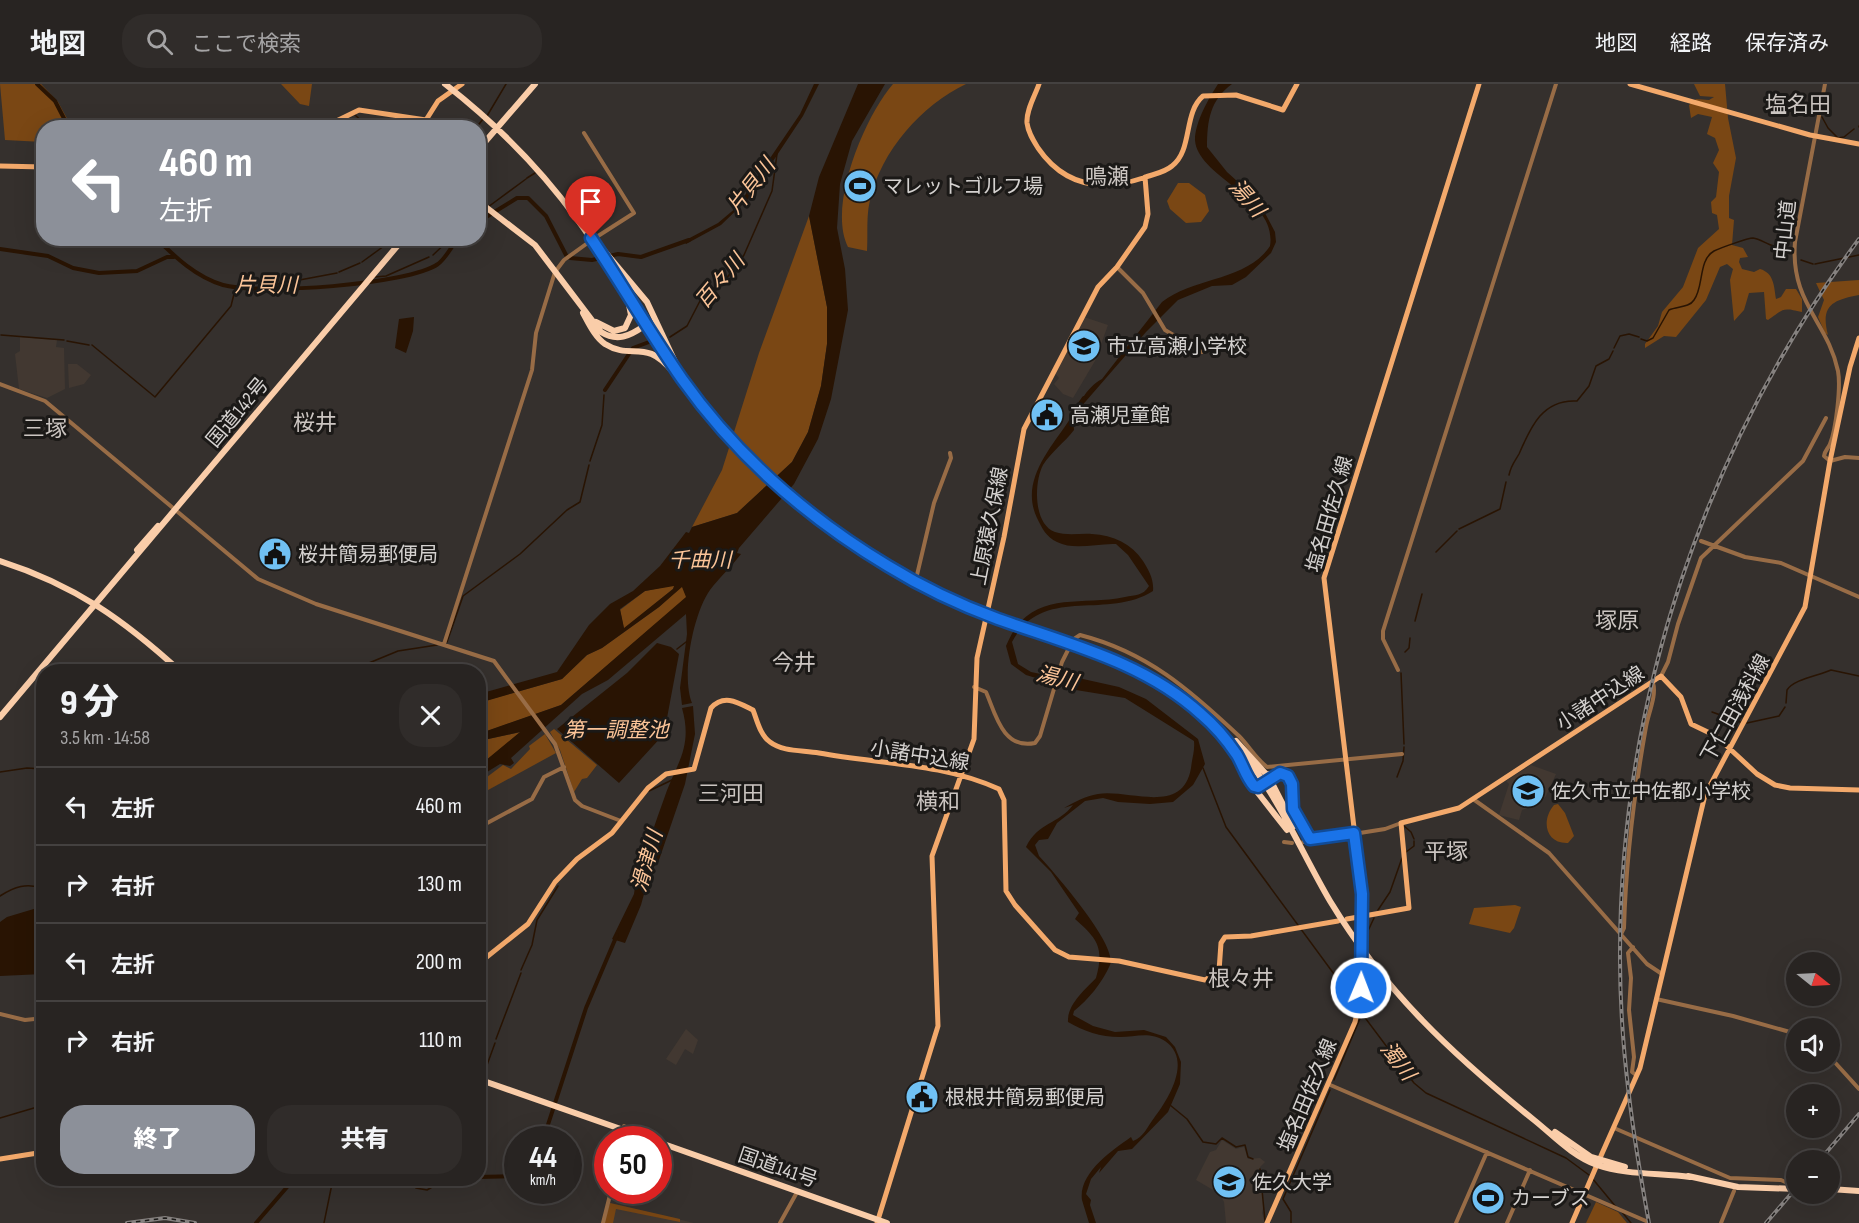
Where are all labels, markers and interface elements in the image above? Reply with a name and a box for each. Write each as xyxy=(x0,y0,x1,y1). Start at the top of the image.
search box xyxy=(122,14,542,68)
icon: search xyxy=(143,25,176,58)
text: 地図 xyxy=(30,28,86,61)
text: ここで検索 xyxy=(191,31,301,58)
text: 地図 xyxy=(1595,31,1637,56)
text: 経路 xyxy=(1670,31,1712,56)
text: 保存済み xyxy=(1745,31,1829,56)
district label: 塩名田 xyxy=(1765,92,1831,119)
text: 460 m xyxy=(159,138,253,189)
icon: left xyxy=(60,144,138,222)
water label: 片貝川 xyxy=(722,152,782,219)
district label: 鳴瀬 xyxy=(1085,164,1129,191)
sports icon: マレットゴルフ場 xyxy=(842,168,878,204)
water label: 湯川 xyxy=(1223,174,1271,224)
place label: マレットゴルフ場 xyxy=(883,175,1043,199)
pin xyxy=(565,176,616,238)
icon: arrive xyxy=(574,185,607,218)
text: 左折 xyxy=(159,196,213,228)
street label: 中山道 xyxy=(1771,199,1801,261)
water label: 百々川 xyxy=(691,248,751,313)
water label: 片貝川 xyxy=(235,273,299,298)
school or university icon: 市立高瀬小学校 xyxy=(1066,328,1102,364)
place label: 市立高瀬小学校 xyxy=(1107,335,1247,359)
street label: 国道142号 xyxy=(202,373,274,452)
public building icon: 高瀬児童館 xyxy=(1029,397,1065,433)
place label: 高瀬児童館 xyxy=(1070,404,1170,428)
district label: 桜井 xyxy=(293,410,337,437)
district label: 三塚 xyxy=(23,416,67,443)
street label: 塩名田佐久線 xyxy=(1302,453,1358,575)
street label: 上原猿久保線 xyxy=(967,465,1013,587)
public building icon: 桜井簡易郵便局 xyxy=(257,536,293,572)
place label: 桜井簡易郵便局 xyxy=(298,543,438,567)
water label: 千曲川 xyxy=(669,548,733,573)
district label: 塚原 xyxy=(1595,608,1639,635)
district label: 今井 xyxy=(772,650,816,677)
street label: 下仁田浅科線 xyxy=(1696,650,1775,767)
water label: 湯川 xyxy=(1033,661,1082,696)
street label: 小諸中込線 xyxy=(1552,662,1649,736)
text: 9 分 xyxy=(60,682,119,725)
button: close xyxy=(399,684,462,747)
water label: 第一調整池 xyxy=(564,718,670,743)
text: 3.5 km · 14:58 xyxy=(60,726,150,750)
street label: 小諸中込線 xyxy=(869,736,971,776)
school or university icon: 佐久市立中佐都小学校 xyxy=(1510,773,1546,809)
place label: 佐久市立中佐都小学校 xyxy=(1551,780,1751,804)
district label: 三河田 xyxy=(698,781,764,808)
district label: 横和 xyxy=(916,789,960,816)
icon: left xyxy=(60,790,93,823)
text: 460 m xyxy=(416,793,462,820)
text: 左折 xyxy=(111,796,155,823)
water label: 滑津川 xyxy=(627,825,669,895)
district label: 平塚 xyxy=(1424,839,1468,866)
icon: right xyxy=(60,868,93,901)
text: 130 m xyxy=(418,871,462,898)
text: 右折 xyxy=(111,874,155,901)
icon: left xyxy=(60,946,93,979)
text: 200 m xyxy=(416,949,462,976)
text: 左折 xyxy=(111,952,155,979)
north arrow xyxy=(1786,952,1840,1006)
map controls xyxy=(1786,952,1840,1204)
position arrow xyxy=(1329,956,1393,1020)
district label: 根々井 xyxy=(1208,966,1274,993)
button: sound xyxy=(1786,1018,1840,1072)
icon: right xyxy=(60,1024,93,1057)
text: 110 m xyxy=(419,1027,462,1054)
text: 右折 xyxy=(111,1030,155,1057)
street label: 塩名田佐久線 xyxy=(1273,1035,1342,1155)
water label: 濁川 xyxy=(1375,1037,1421,1087)
public building icon: 根根井簡易郵便局 xyxy=(904,1079,940,1115)
button: + xyxy=(1786,1084,1840,1138)
place label: 根根井簡易郵便局 xyxy=(945,1086,1105,1110)
button: 終了 xyxy=(60,1105,255,1174)
button: 共有 xyxy=(267,1105,462,1174)
speed limit sign: 50 xyxy=(594,1126,672,1204)
text: 44 xyxy=(529,1140,557,1176)
street label: 国道141号 xyxy=(735,1143,821,1193)
button: − xyxy=(1786,1150,1840,1204)
school or university icon: 佐久大学 xyxy=(1211,1164,1247,1200)
text: km/h xyxy=(530,1171,556,1190)
place label: 佐久大学 xyxy=(1252,1171,1332,1195)
sports icon: カーブス xyxy=(1470,1180,1506,1216)
place label: カーブス xyxy=(1511,1187,1590,1211)

